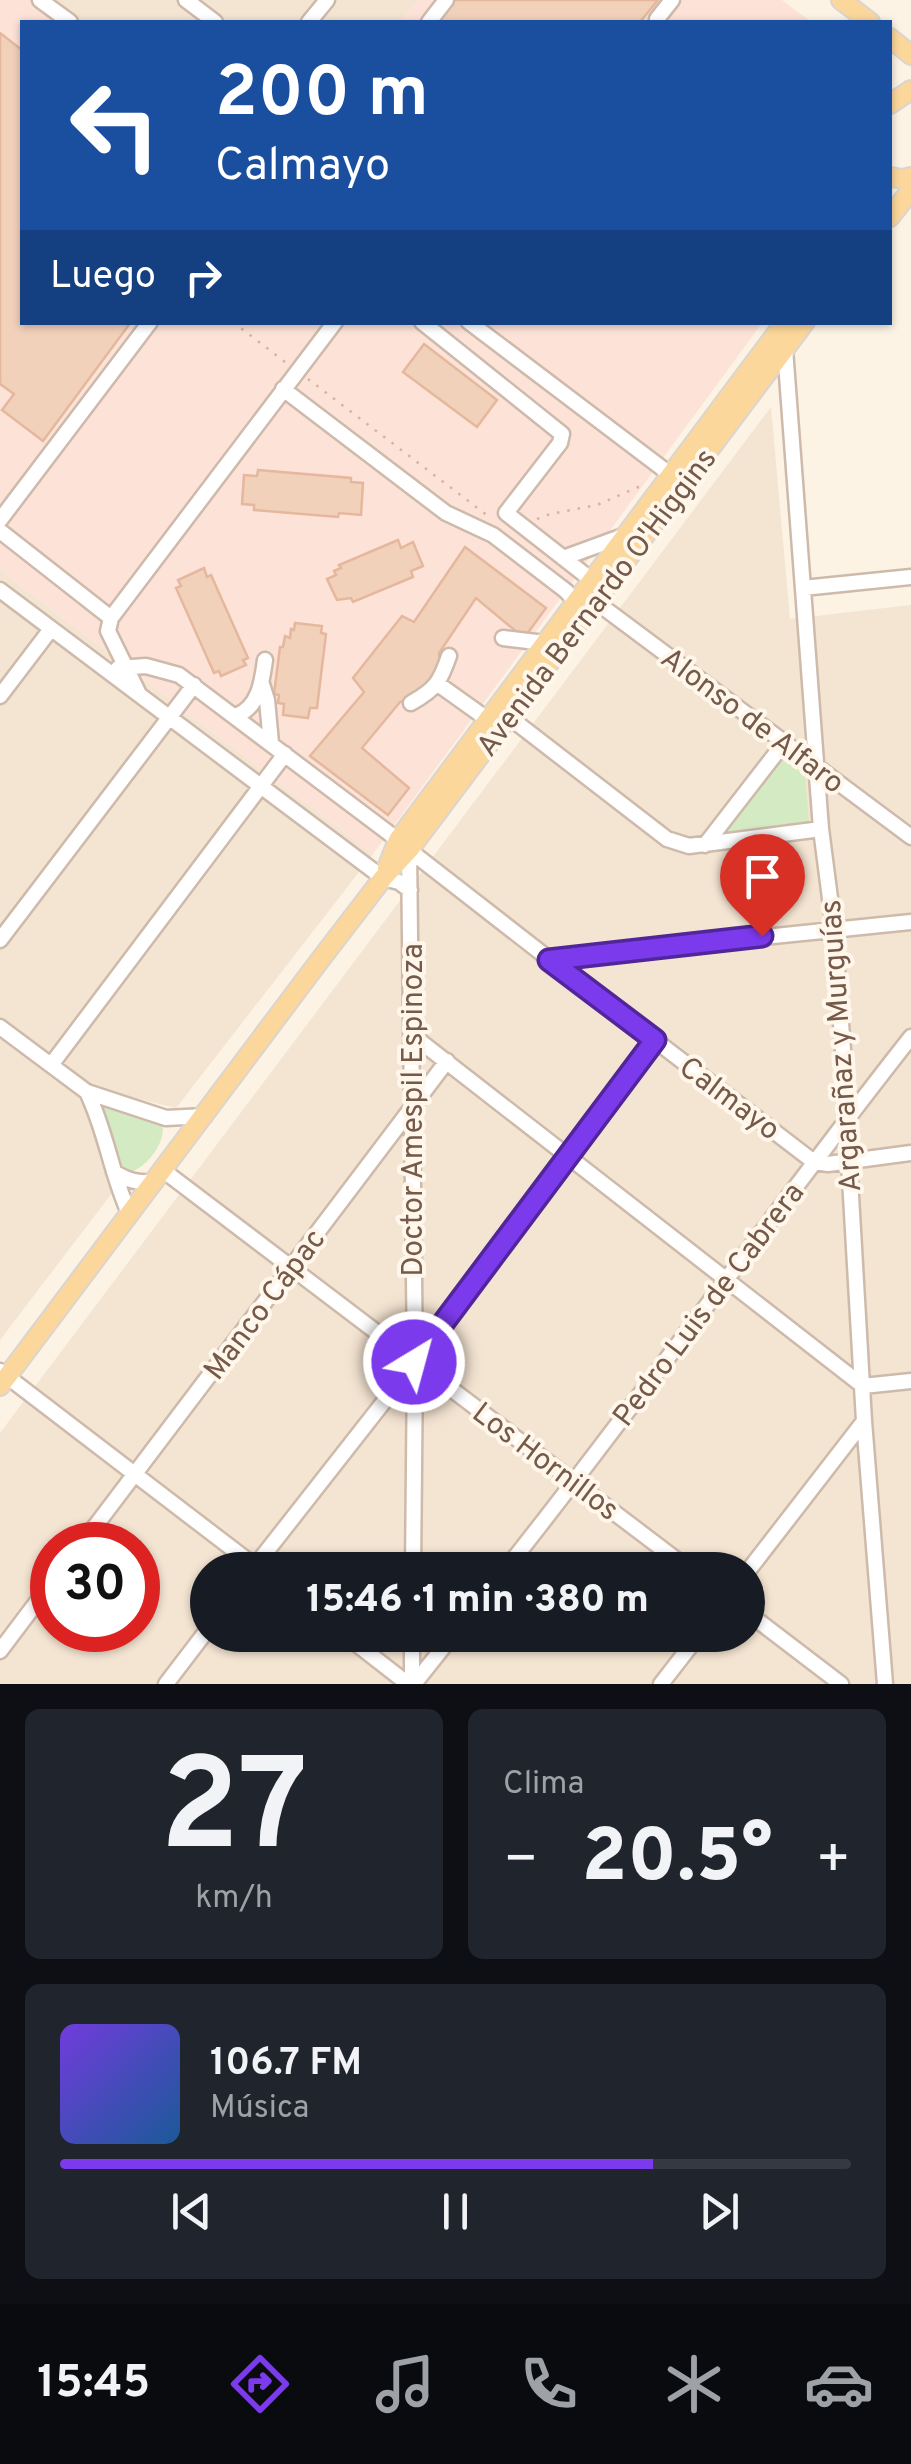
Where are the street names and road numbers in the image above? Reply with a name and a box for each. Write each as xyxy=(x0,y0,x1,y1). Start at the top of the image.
street label: Avenida Bernardo O'Higgins xyxy=(470,442,726,765)
street label: Alonso de Alfaro xyxy=(652,641,851,803)
street label: Argarañaz y Murguías xyxy=(814,898,871,1193)
street label: Doctor Amespil Espinoza xyxy=(396,943,433,1277)
street label: Calmayo xyxy=(671,1050,786,1150)
street label: Pedro Luis de Cabrera xyxy=(606,1176,814,1435)
street label: Manco Cápac xyxy=(197,1223,335,1388)
street label: Los Hornillos xyxy=(464,1396,625,1530)

